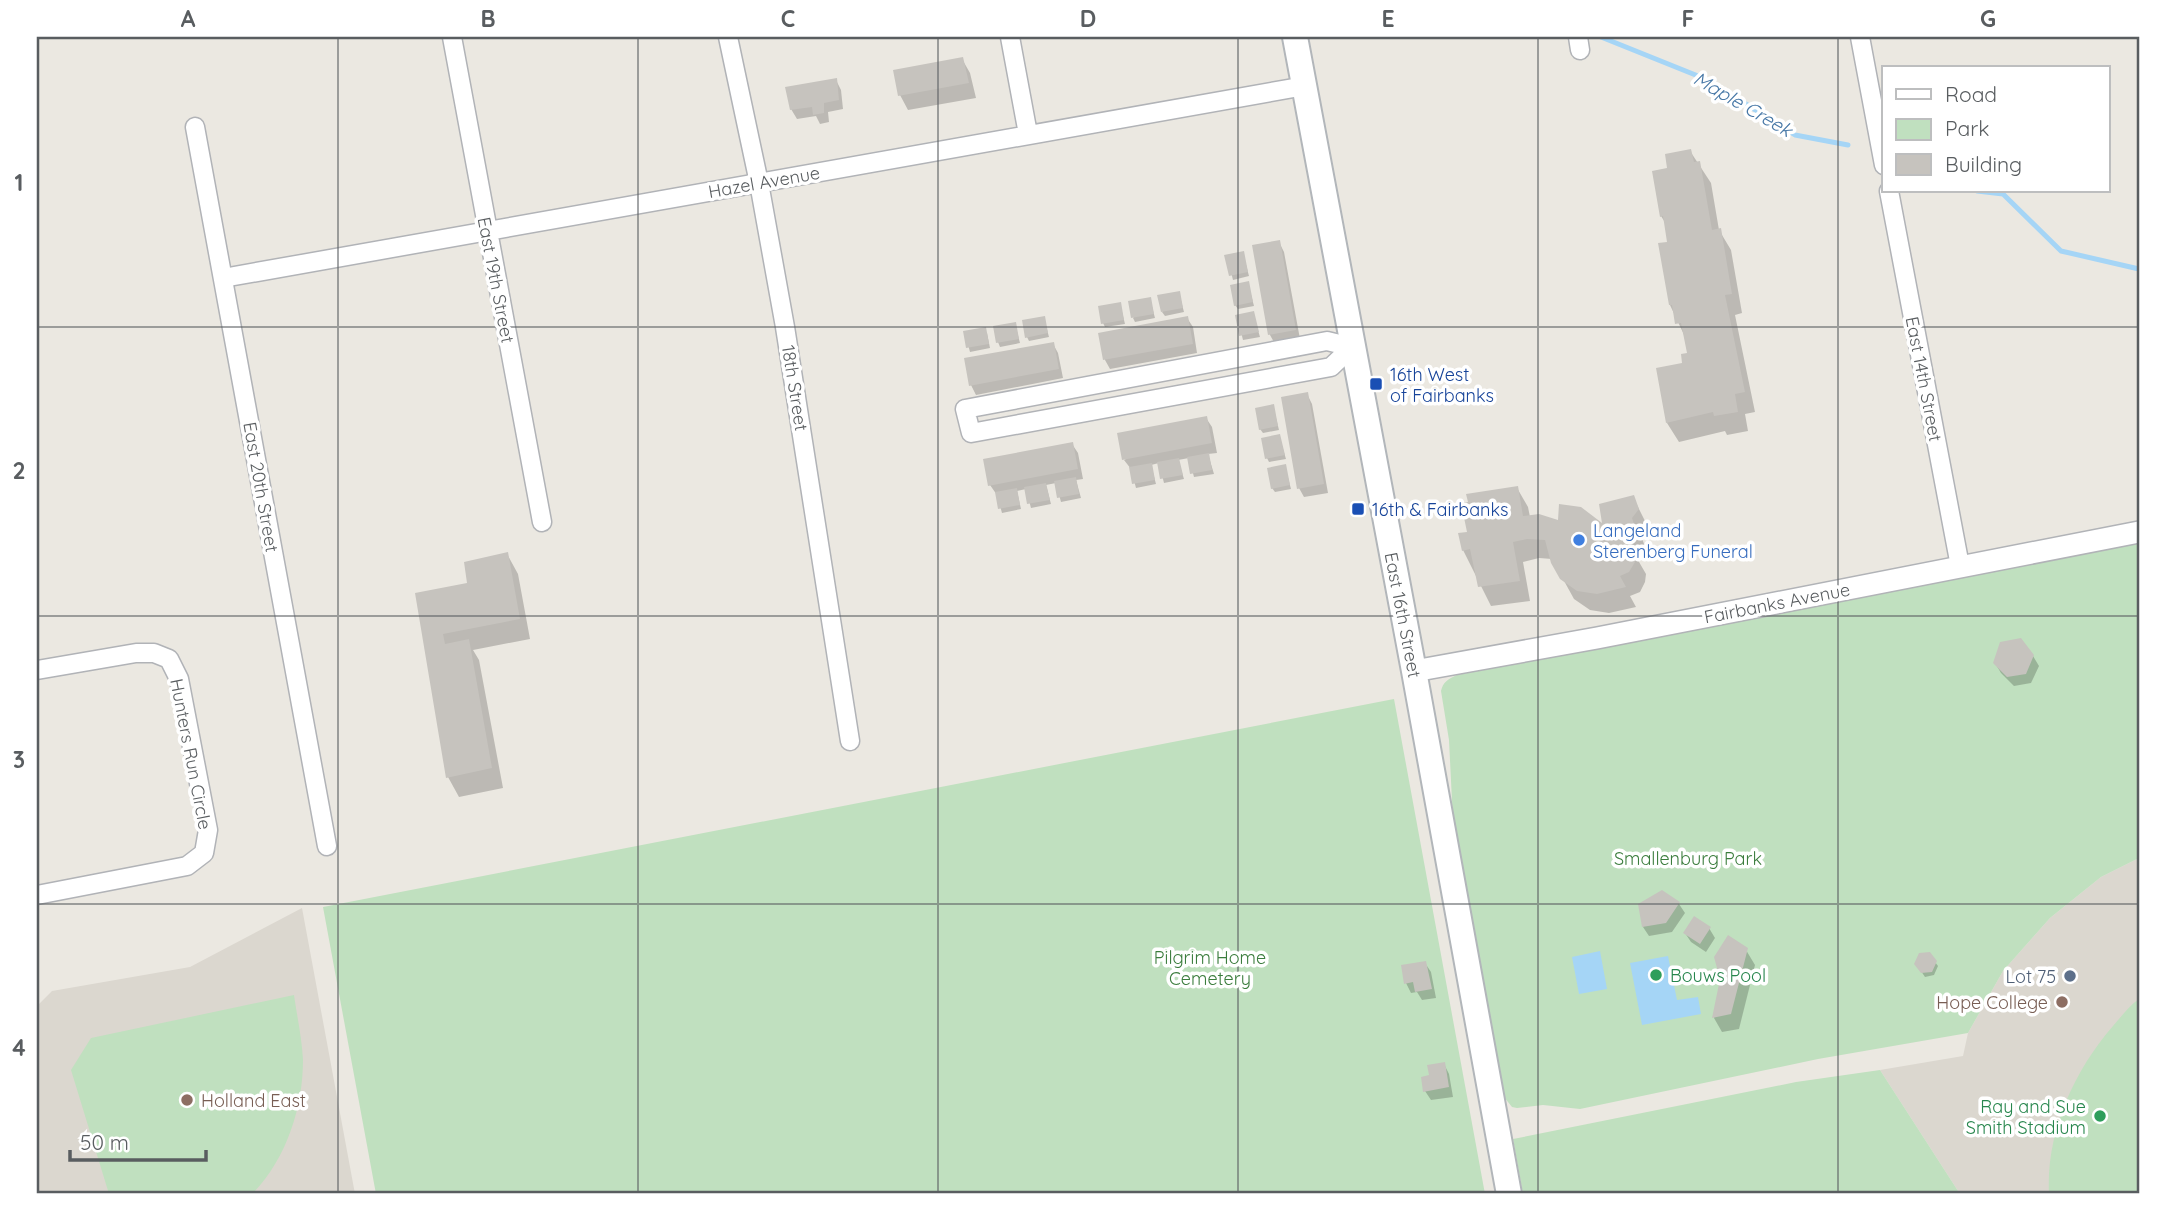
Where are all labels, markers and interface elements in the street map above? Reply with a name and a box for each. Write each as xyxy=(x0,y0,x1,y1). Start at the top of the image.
text: A xyxy=(181,4,196,33)
text: B xyxy=(480,4,496,33)
text: C xyxy=(781,4,795,33)
text: D xyxy=(1080,4,1096,33)
text: E xyxy=(1381,4,1395,33)
text: F xyxy=(1682,4,1694,33)
text: G xyxy=(1980,4,1996,33)
water label: Maple Creek xyxy=(1689,66,1798,143)
legend xyxy=(1882,66,2110,192)
text: Road xyxy=(1945,81,1997,107)
text: Park xyxy=(1945,115,1989,141)
text: Building xyxy=(1945,151,2022,177)
street label: Hazel Avenue xyxy=(706,161,822,203)
text: 1 xyxy=(15,168,23,197)
street label: East 19th Street xyxy=(473,215,519,345)
street label: East 14th Street xyxy=(1901,315,1947,443)
street label: 18th Street xyxy=(777,343,813,433)
place label: 16th West of Fairbanks xyxy=(1390,363,1494,407)
marker: 16th West of Fairbanks xyxy=(1368,376,1384,392)
street label: East 20th Street xyxy=(238,420,284,554)
text: 2 xyxy=(12,456,26,485)
place label: 16th & Fairbanks xyxy=(1372,498,1508,521)
marker: 16th & Fairbanks xyxy=(1350,501,1366,517)
place label: Langeland Sterenberg Funeral xyxy=(1593,519,1753,563)
marker: Langeland Sterenberg Funeral xyxy=(1571,532,1587,548)
street label: East 16th Street xyxy=(1380,550,1426,680)
street label: Fairbanks Avenue xyxy=(1702,578,1852,628)
street label: Hunters Run Circle xyxy=(165,677,217,831)
text: 3 xyxy=(13,745,25,774)
park label: Smallenburg Park xyxy=(1614,847,1762,870)
park label: Pilgrim Home Cemetery xyxy=(1154,946,1266,990)
place label: Bouws Pool xyxy=(1670,964,1766,987)
place label: Lot 75 xyxy=(2005,965,2056,988)
marker: Bouws Pool xyxy=(1648,967,1664,983)
marker: Lot 75 xyxy=(2062,968,2078,984)
place label: Hope College xyxy=(1936,991,2048,1014)
marker: Hope College xyxy=(2054,994,2070,1010)
text: 4 xyxy=(12,1033,26,1062)
place label: Holland East xyxy=(201,1089,306,1112)
marker: Holland East xyxy=(179,1092,195,1108)
place label: Ray and Sue Smith Stadium xyxy=(1966,1095,2086,1139)
marker: Ray and Sue Smith Stadium xyxy=(2092,1108,2108,1124)
scale bar xyxy=(70,1119,206,1163)
text: 50 m xyxy=(80,1129,129,1155)

